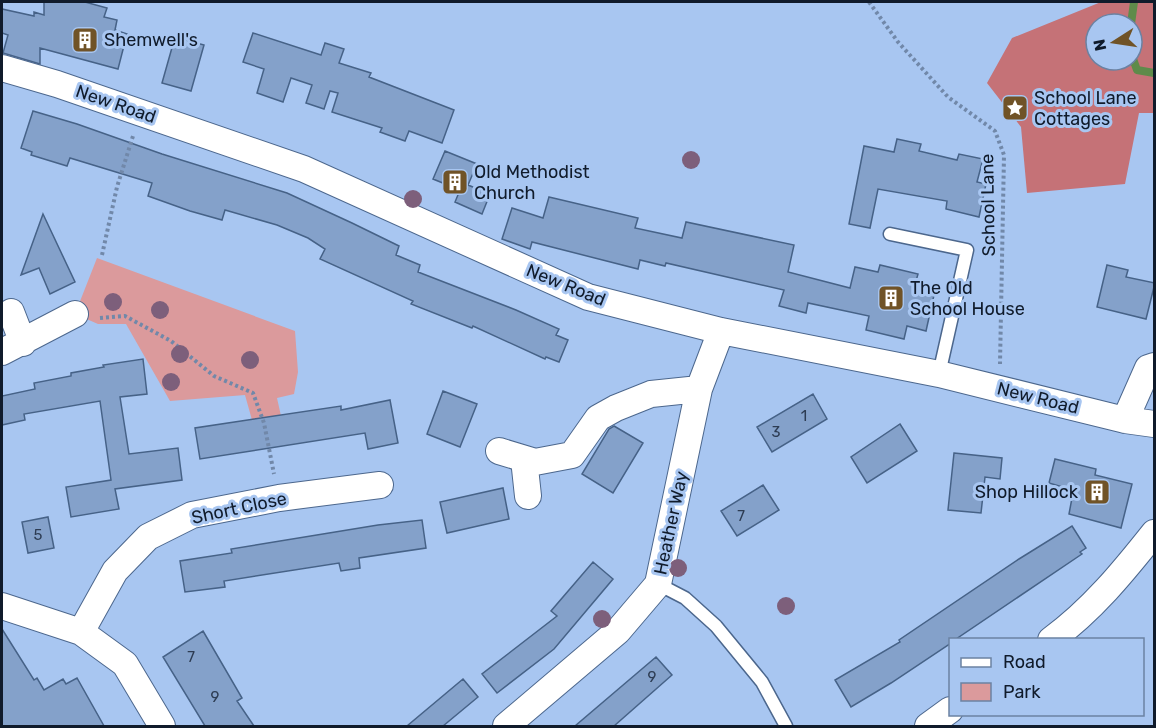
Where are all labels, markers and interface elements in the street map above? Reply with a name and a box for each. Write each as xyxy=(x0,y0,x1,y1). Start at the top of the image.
north arrow xyxy=(1084,12,1144,72)
building icon: Shemwell's xyxy=(70,25,100,55)
place label: Shemwell's xyxy=(104,29,198,51)
text: N xyxy=(1089,37,1110,53)
street label: New Road xyxy=(73,80,159,128)
place label: School Lane Cottages xyxy=(1034,87,1137,130)
place icon: School Lane Cottages xyxy=(1000,93,1030,123)
street label: School Lane xyxy=(976,154,1000,256)
place label: Old Methodist Church xyxy=(474,161,590,204)
building icon: Old Methodist Church xyxy=(440,167,470,197)
street label: New Road xyxy=(523,259,609,311)
place label: The Old School House xyxy=(910,277,1025,320)
building icon: The Old School House xyxy=(876,283,906,313)
street label: New Road xyxy=(995,377,1081,419)
house number: 1 xyxy=(801,407,807,425)
house number: 3 xyxy=(771,423,781,441)
street label: Heather Way xyxy=(649,469,693,577)
building icon: Shop Hillock xyxy=(1082,477,1112,507)
place label: Shop Hillock xyxy=(975,481,1079,503)
street label: Short Close xyxy=(189,487,289,529)
house number: 7 xyxy=(737,507,745,525)
house number: 5 xyxy=(34,526,43,544)
legend xyxy=(949,638,1144,716)
house number: 7 xyxy=(187,648,195,666)
text: Road xyxy=(1003,651,1046,673)
house number: 9 xyxy=(648,668,657,686)
text: Park xyxy=(1003,681,1041,703)
house number: 9 xyxy=(211,688,220,706)

